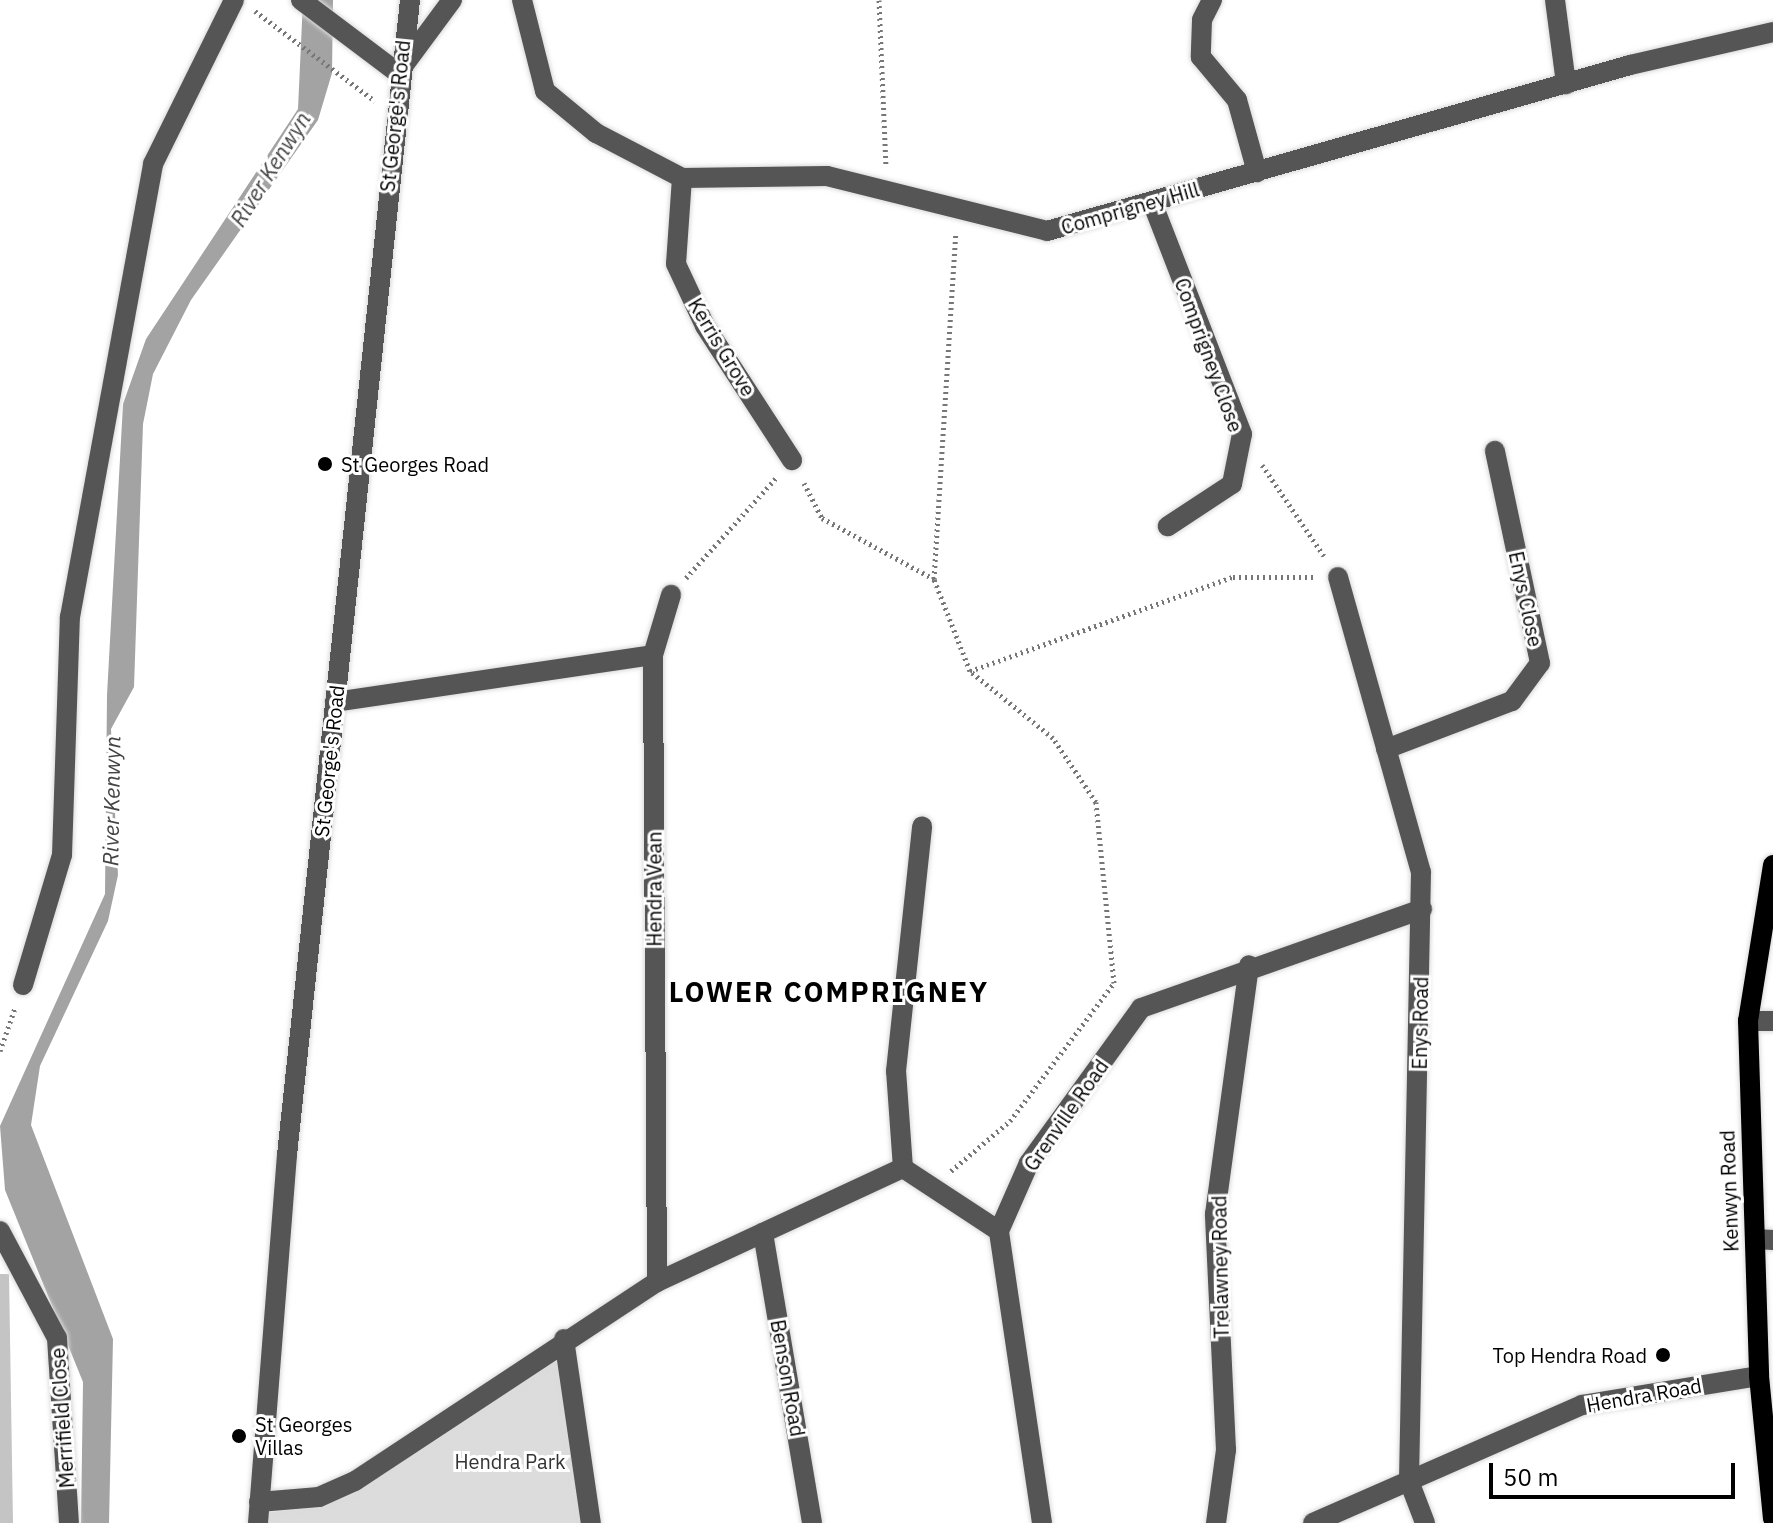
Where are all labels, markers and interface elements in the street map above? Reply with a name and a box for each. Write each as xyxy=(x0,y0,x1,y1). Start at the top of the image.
street label: St George's Road xyxy=(375,39,415,193)
water label: River Kenwyn xyxy=(224,107,316,231)
street label: Comprigney Hill xyxy=(1058,177,1202,239)
street label: Comprigney Close xyxy=(1170,275,1248,435)
street label: Kerris Grove xyxy=(683,294,761,400)
place label: St Georges Road xyxy=(341,452,489,476)
marker: St Georges Road xyxy=(316,455,334,473)
street label: Enys Close xyxy=(1504,549,1548,649)
street label: St George's Road xyxy=(309,684,349,838)
water label: River Kenwyn xyxy=(97,736,125,866)
street label: Hendra Vean xyxy=(642,831,666,947)
district label: LOWER COMPRIGNEY xyxy=(669,975,989,1009)
street label: Enys Road xyxy=(1407,976,1433,1070)
street label: Grenville Road xyxy=(1019,1055,1113,1175)
street label: Kenwyn Road xyxy=(1715,1130,1743,1252)
street label: Trelawney Road xyxy=(1207,1195,1233,1339)
street label: Benson Road xyxy=(766,1318,810,1438)
place label: Top Hendra Road xyxy=(1493,1343,1647,1367)
marker: Top Hendra Road xyxy=(1654,1346,1672,1364)
street label: Merrifield Close xyxy=(45,1347,79,1489)
street label: Hendra Road xyxy=(1584,1373,1704,1417)
place label: St Georges Villas xyxy=(255,1412,352,1459)
marker: St Georges Villas xyxy=(230,1427,248,1445)
scale bar xyxy=(1493,1447,1739,1497)
park label: Hendra Park xyxy=(454,1449,566,1473)
text: 50 m xyxy=(1503,1461,1558,1493)

